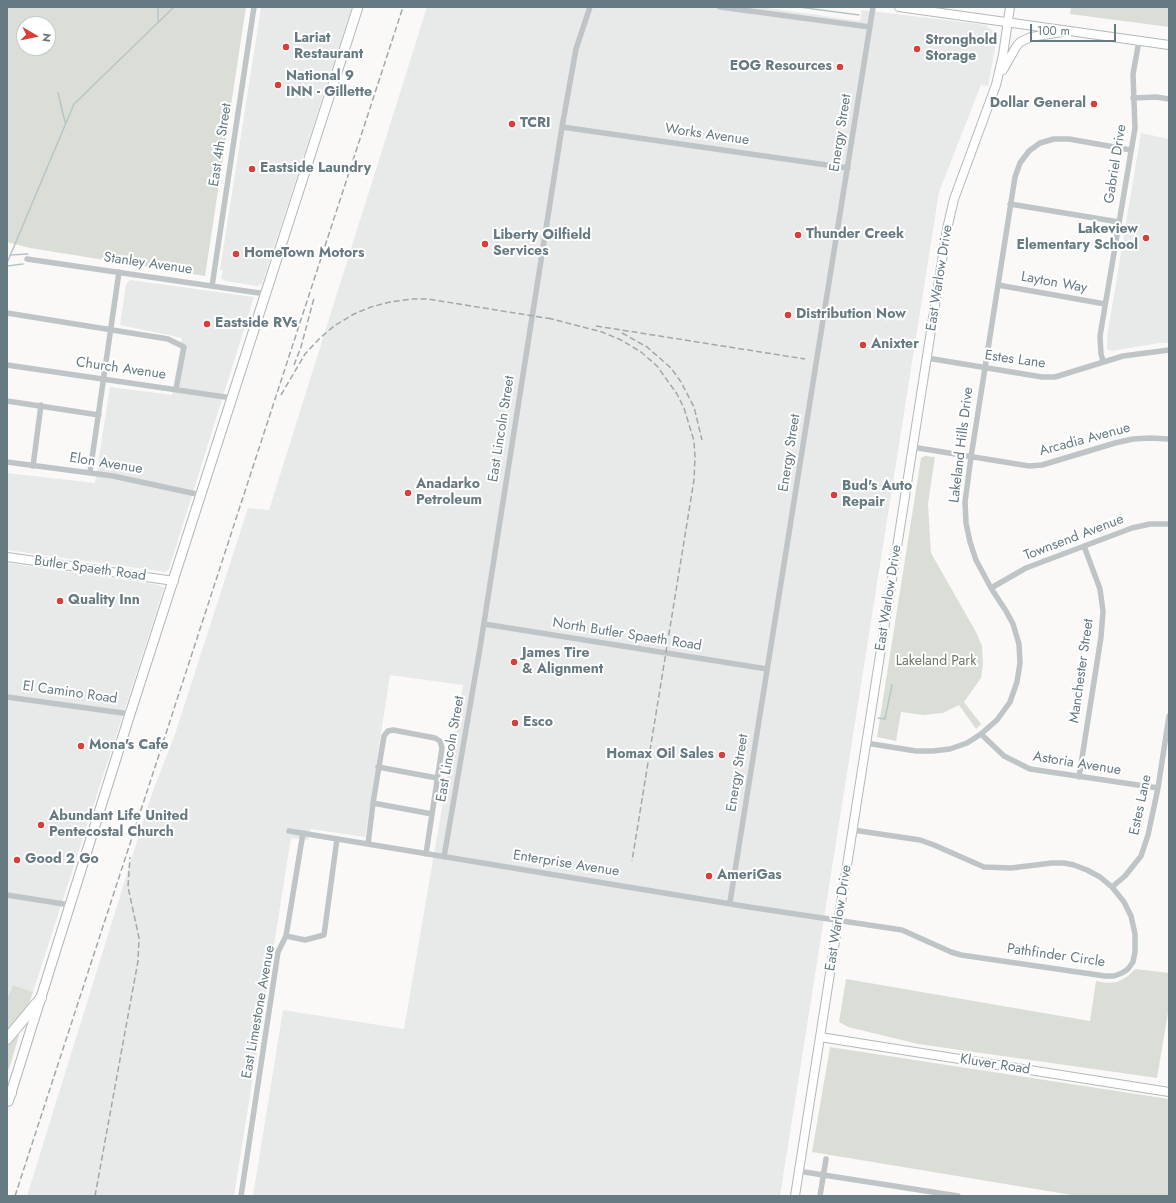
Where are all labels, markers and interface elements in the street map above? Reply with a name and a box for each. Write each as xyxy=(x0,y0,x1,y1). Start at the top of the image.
north arrow xyxy=(16,16,56,56)
scale bar xyxy=(1032,16,1118,42)
text: 100 m xyxy=(1037,22,1070,40)
place label: Lariat Restaurant xyxy=(294,31,363,64)
text: N xyxy=(38,32,55,43)
place label: Stronghold Storage xyxy=(925,33,997,66)
marker: Lariat Restaurant xyxy=(281,42,291,52)
marker: Stronghold Storage xyxy=(912,44,922,54)
place label: EOG Resources xyxy=(730,59,832,75)
marker: EOG Resources xyxy=(835,62,845,72)
place label: National 9 INN - Gillette xyxy=(286,69,372,102)
marker: National 9 INN - Gillette xyxy=(273,80,283,90)
street label: Energy Street xyxy=(827,93,855,173)
place label: Dollar General xyxy=(990,96,1086,112)
marker: Dollar General xyxy=(1089,99,1099,109)
street label: East 4th Street xyxy=(206,102,236,188)
place label: TCRI xyxy=(520,116,551,132)
marker: TCRI xyxy=(507,119,517,129)
street label: Works Avenue xyxy=(664,121,750,149)
street label: Gabriel Drive xyxy=(1101,123,1131,205)
place label: Eastside Laundry xyxy=(260,161,371,177)
marker: Eastside Laundry xyxy=(247,164,257,174)
place label: Lakeview Elementary School xyxy=(1017,222,1138,254)
street label: East Warlow Drive xyxy=(923,224,957,332)
place label: Thunder Creek xyxy=(806,227,904,243)
place label: Liberty Oilfield Services xyxy=(493,228,591,260)
marker: Thunder Creek xyxy=(793,230,803,240)
marker: Lakeview Elementary School xyxy=(1141,233,1151,243)
marker: Liberty Oilfield Services xyxy=(480,239,490,249)
place label: HomeTown Motors xyxy=(244,246,364,262)
street label: Stanley Avenue xyxy=(103,249,193,279)
marker: HomeTown Motors xyxy=(231,249,241,259)
street label: Layton Way xyxy=(1020,269,1088,297)
place label: Distribution Now xyxy=(796,307,906,323)
marker: Distribution Now xyxy=(783,310,793,320)
place label: Eastside RVs xyxy=(215,316,297,332)
marker: Eastside RVs xyxy=(202,319,212,329)
place label: Anixter xyxy=(871,337,919,353)
marker: Anixter xyxy=(858,340,868,350)
street label: Estes Lane xyxy=(983,347,1047,373)
street label: Church Avenue xyxy=(75,354,167,384)
street label: East Lincoln Street xyxy=(485,375,519,483)
street label: Lakeland Hills Drive xyxy=(947,386,977,504)
street label: Energy Street xyxy=(776,413,804,493)
street label: Arcadia Avenue xyxy=(1038,420,1132,460)
street label: Elon Avenue xyxy=(68,450,144,478)
place label: Anadarko Petroleum xyxy=(416,477,482,510)
place label: Bud's Auto Repair xyxy=(842,479,912,512)
marker: Anadarko Petroleum xyxy=(403,488,413,498)
marker: Bud's Auto Repair xyxy=(829,490,839,500)
street label: Townsend Avenue xyxy=(1022,511,1126,565)
street label: East Warlow Drive xyxy=(872,544,906,652)
street label: Butler Spaeth Road xyxy=(33,553,147,585)
place label: Quality Inn xyxy=(68,593,140,609)
marker: Quality Inn xyxy=(55,596,65,606)
street label: North Butler Spaeth Road xyxy=(551,615,703,655)
street label: Manchester Street xyxy=(1066,618,1098,724)
place label: James Tire & Alignment xyxy=(522,646,603,678)
park label: Lakeland Park xyxy=(896,654,976,670)
marker: James Tire & Alignment xyxy=(509,657,519,667)
street label: El Camino Road xyxy=(22,678,118,708)
street label: East Lincoln Street xyxy=(433,695,469,803)
place label: Esco xyxy=(523,715,553,731)
marker: Esco xyxy=(510,718,520,728)
street label: Energy Street xyxy=(724,733,752,813)
place label: Mona's Cafe xyxy=(89,738,169,754)
marker: Mona's Cafe xyxy=(76,741,86,751)
place label: Homax Oil Sales xyxy=(606,747,714,763)
street label: Astoria Avenue xyxy=(1032,749,1122,779)
marker: Homax Oil Sales xyxy=(717,750,727,760)
street label: Estes Lane xyxy=(1126,773,1156,837)
place label: Abundant Life United Pentecostal Church xyxy=(49,809,188,842)
marker: Abundant Life United Pentecostal Church xyxy=(36,820,46,830)
street label: Enterprise Avenue xyxy=(512,847,620,881)
place label: Good 2 Go xyxy=(25,852,99,868)
marker: Good 2 Go xyxy=(12,855,22,865)
street label: East Warlow Drive xyxy=(822,864,856,972)
place label: AmeriGas xyxy=(717,868,782,884)
marker: AmeriGas xyxy=(704,871,714,881)
street label: Pathfinder Circle xyxy=(1006,941,1106,971)
street label: East Limestone Avenue xyxy=(239,944,279,1080)
street label: Kluver Road xyxy=(959,1051,1031,1079)

